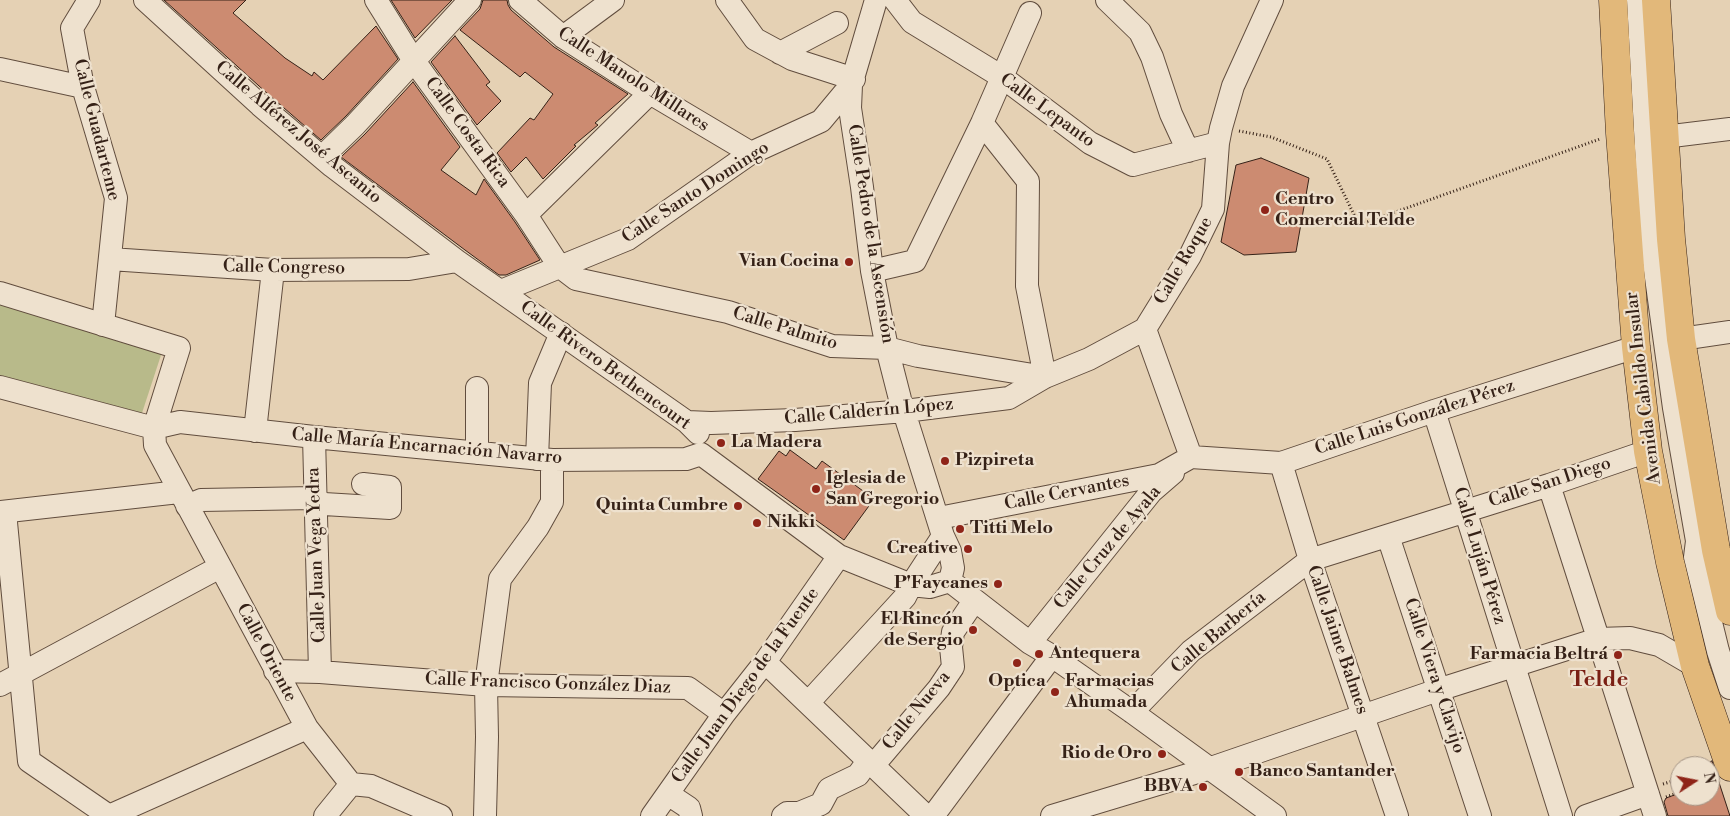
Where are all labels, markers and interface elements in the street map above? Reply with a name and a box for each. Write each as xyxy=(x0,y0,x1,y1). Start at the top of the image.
street label: Calle Manolo Millares xyxy=(553,23,713,137)
street label: Calle Guadarteme xyxy=(68,57,124,203)
street label: Calle Alférez José Ascanio xyxy=(210,57,386,209)
street label: Calle Lepanto xyxy=(995,69,1099,153)
street label: Calle Costa Rica xyxy=(420,73,514,193)
street label: Calle Pedro de la Ascensión xyxy=(842,123,898,345)
street label: Calle Santo Domingo xyxy=(618,137,774,249)
place label: Centro Comercial Telde xyxy=(1275,189,1415,232)
marker: Centro Comercial Telde xyxy=(1259,204,1271,216)
street label: Calle Roque xyxy=(1150,213,1218,309)
place label: Vian Cocina xyxy=(739,251,839,273)
street label: Calle Congreso xyxy=(223,256,345,280)
marker: Vian Cocina xyxy=(843,256,855,268)
street label: Avenida Cabildo Insular xyxy=(1621,290,1667,486)
street label: Calle Rivero Bethencourt xyxy=(516,297,694,435)
street label: Calle Palmito xyxy=(730,303,840,355)
street label: Calle Luis González Pérez xyxy=(1312,375,1518,461)
street label: Calle Calderín López xyxy=(784,394,954,430)
street label: Calle María Encarnación Navarro xyxy=(291,424,563,470)
place label: La Madera xyxy=(731,432,822,454)
marker: La Madera xyxy=(715,437,727,449)
place label: Pizpireta xyxy=(955,450,1034,472)
street label: Calle San Diego xyxy=(1486,453,1614,513)
marker: Pizpireta xyxy=(939,455,951,467)
street label: Calle Juan Vega Yedra xyxy=(303,467,331,643)
place label: Iglesia de San Gregorio xyxy=(826,468,939,510)
street label: Calle Cervantes xyxy=(1003,470,1131,516)
street label: Calle Cruz de Ayala xyxy=(1050,482,1166,614)
marker: Iglesia de San Gregorio xyxy=(810,483,822,495)
street label: Calle Luján Pérez xyxy=(1448,485,1510,627)
place label: Quinta Cumbre xyxy=(596,495,728,517)
marker: Quinta Cumbre xyxy=(732,500,744,512)
place label: Nikki xyxy=(767,512,815,534)
marker: Nikki xyxy=(751,517,763,529)
place label: Titti Melo xyxy=(970,518,1053,540)
marker: Titti Melo xyxy=(954,523,966,535)
place label: Creative xyxy=(886,538,958,560)
marker: Creative xyxy=(962,543,974,555)
street label: Calle Jaime Balmes xyxy=(1301,563,1373,717)
place label: P'Faycanes xyxy=(894,573,988,595)
marker: P'Faycanes xyxy=(992,578,1004,590)
street label: Calle Juan Diego de la Fuente xyxy=(668,584,824,788)
street label: Calle Barbería xyxy=(1167,587,1271,679)
street label: Calle Viera y Clavijo xyxy=(1399,596,1469,756)
street label: Calle Oriente xyxy=(231,600,301,706)
place label: El Rincón de Sergio xyxy=(881,609,963,652)
marker: El Rincón de Sergio xyxy=(967,624,979,636)
place label: Antequera xyxy=(1049,643,1140,665)
place label: Farmacia Beltrá xyxy=(1470,644,1608,666)
marker: Antequera xyxy=(1033,648,1045,660)
marker: Farmacia Beltrá xyxy=(1612,649,1624,661)
marker: Optica xyxy=(1011,657,1023,669)
street label: Calle Nueva xyxy=(879,667,955,755)
district label: Telde xyxy=(1570,668,1628,694)
street label: Calle Francisco González Diaz xyxy=(425,669,671,699)
place label: Optica xyxy=(988,671,1046,693)
place label: Farmacias Ahumada xyxy=(1065,671,1154,714)
marker: Farmacias Ahumada xyxy=(1049,686,1061,698)
place label: Rio de Oro xyxy=(1061,743,1152,765)
marker: Rio de Oro xyxy=(1156,748,1168,760)
north arrow xyxy=(1670,756,1720,806)
place label: Banco Santander xyxy=(1249,761,1395,783)
marker: Banco Santander xyxy=(1233,766,1245,778)
text: N xyxy=(1699,771,1719,785)
place label: BBVA xyxy=(1144,776,1193,798)
marker: BBVA xyxy=(1197,781,1209,793)

